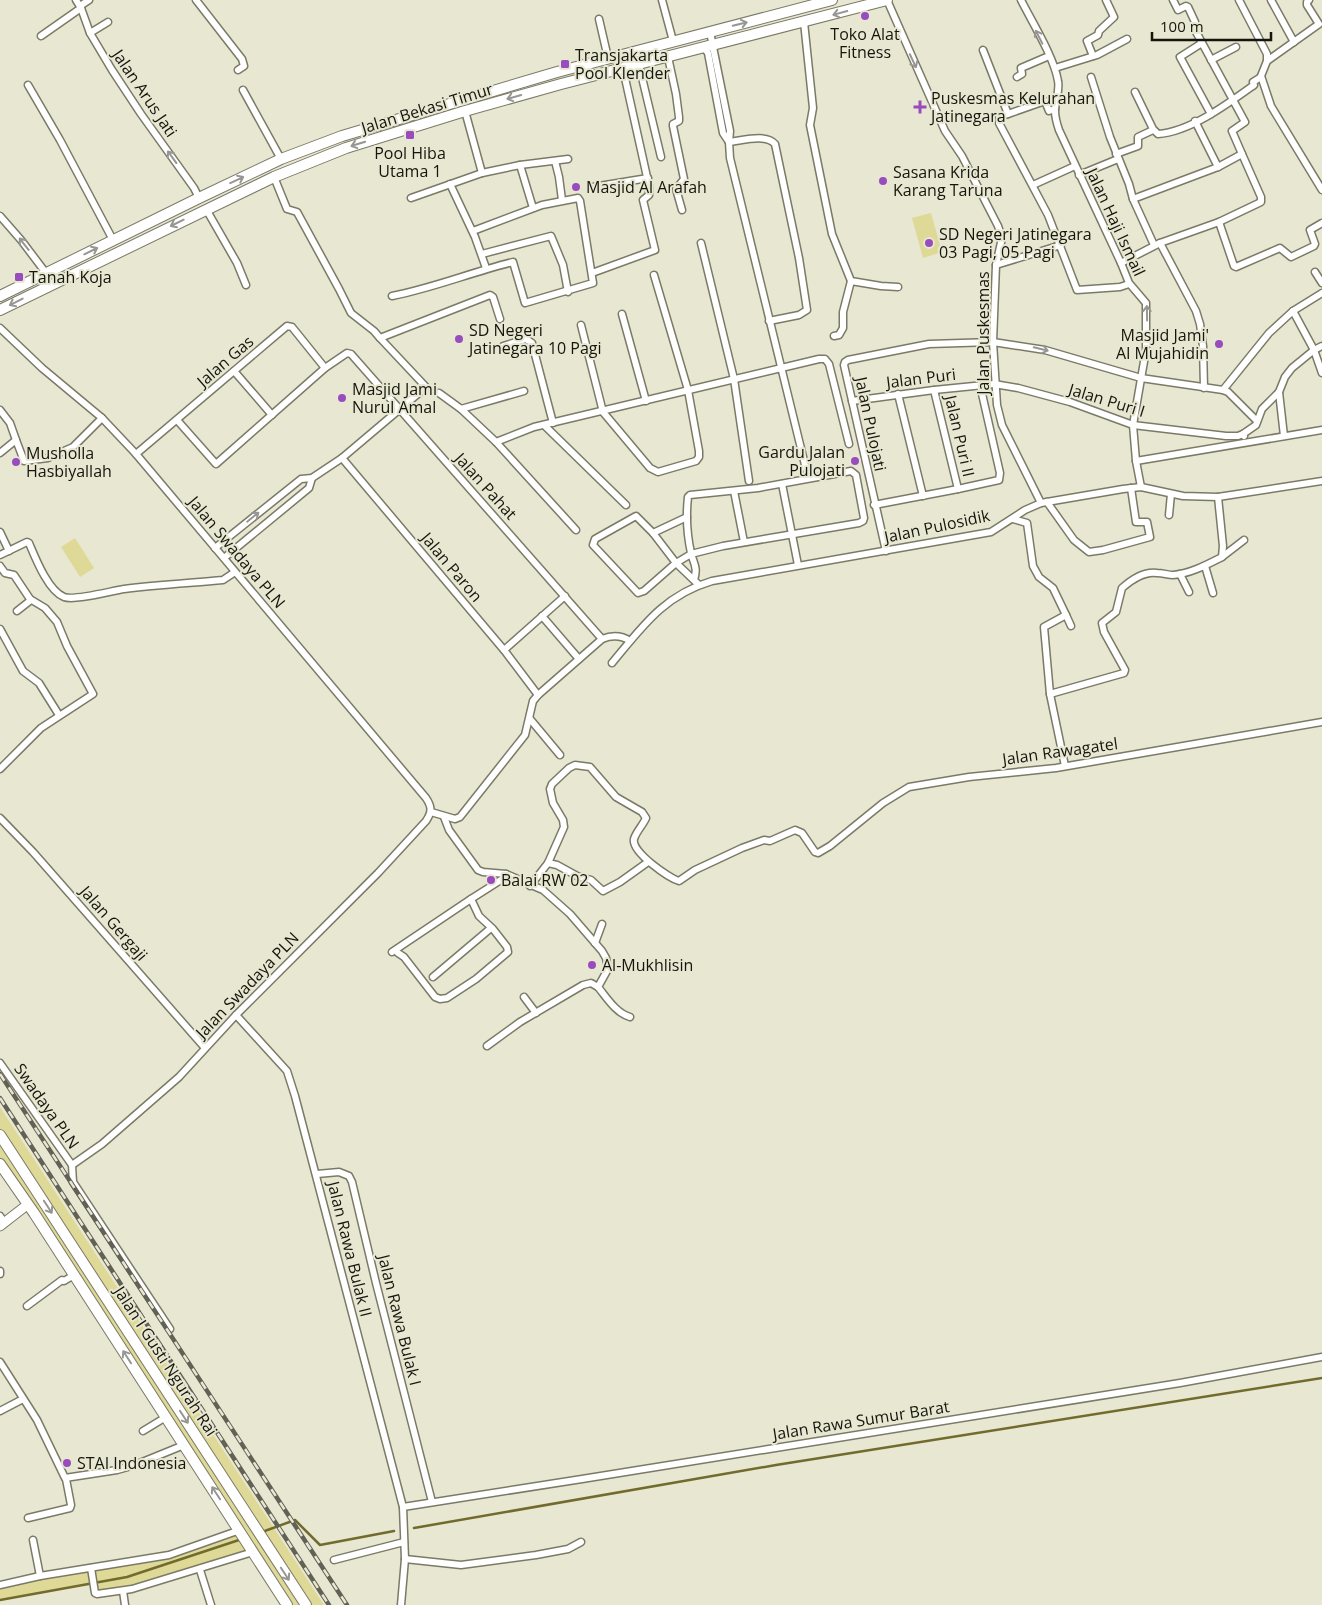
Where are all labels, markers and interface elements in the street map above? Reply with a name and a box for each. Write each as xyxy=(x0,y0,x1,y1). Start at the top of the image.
one-way arrow xyxy=(832,8,848,18)
marker: Toko Alat Fitness xyxy=(859,10,871,22)
scale bar xyxy=(1152,10,1271,42)
text: 100 m xyxy=(1160,16,1204,36)
one-way arrow xyxy=(731,19,747,28)
place label: Toko Alat Fitness xyxy=(830,23,900,63)
one-way arrow xyxy=(1034,29,1044,44)
street label: Jalan Arus Jati xyxy=(106,43,182,141)
place label: Transjakarta Pool Klender xyxy=(575,44,670,84)
one-way arrow xyxy=(909,53,919,68)
marker: Transjakarta Pool Klender xyxy=(559,58,571,70)
street label: Jalan Bekasi Timur xyxy=(357,77,496,139)
place label: Puskesmas Kelurahan Jatinegara xyxy=(929,87,1095,127)
one-way arrow xyxy=(506,93,522,103)
marker: Puskesmas Kelurahan Jatinegara xyxy=(913,100,927,114)
marker: Pool Hiba Utama 1 xyxy=(404,129,416,141)
one-way arrow xyxy=(351,140,367,150)
place label: Pool Hiba Utama 1 xyxy=(374,142,446,182)
one-way arrow xyxy=(167,150,177,164)
place label: Sasana Krida Karang Taruna xyxy=(893,161,1003,201)
street label: Jalan Haji Ismail xyxy=(1080,163,1151,280)
one-way arrow xyxy=(229,175,244,184)
marker: Sasana Krida Karang Taruna xyxy=(877,175,889,187)
place label: Masjid Al Arafah xyxy=(586,176,707,198)
marker: Masjid Al Arafah xyxy=(570,181,582,193)
one-way arrow xyxy=(170,218,185,228)
place label: SD Negeri Jatinegara 03 Pagi, 05 Pagi xyxy=(939,223,1092,263)
one-way arrow xyxy=(19,237,29,251)
marker: SD Negeri Jatinegara 03 Pagi, 05 Pagi xyxy=(923,237,935,249)
one-way arrow xyxy=(83,246,98,255)
place label: Tanah Koja xyxy=(29,266,112,288)
marker: Tanah Koja xyxy=(13,271,25,283)
street label: Jalan Puskesmas xyxy=(972,271,994,397)
one-way arrow xyxy=(9,298,24,308)
one-way arrow xyxy=(1142,305,1151,321)
place label: SD Negeri Jatinegara 10 Pagi xyxy=(467,319,602,359)
place label: Masjid Jami' Al Mujahidin xyxy=(1116,324,1209,364)
street label: Jalan Gas xyxy=(191,330,258,393)
marker: SD Negeri Jatinegara 10 Pagi xyxy=(453,333,465,345)
marker: Masjid Jami' Al Mujahidin xyxy=(1213,338,1225,350)
one-way arrow xyxy=(1033,345,1049,355)
street label: Jalan Puri xyxy=(883,363,957,393)
street label: Jalan Pulojati xyxy=(850,373,892,473)
street label: Jalan Puri I xyxy=(1064,377,1148,422)
place label: Masjid Jami Nurul Amal xyxy=(352,378,437,418)
street label: Jalan Puri II xyxy=(939,391,980,479)
marker: Masjid Jami Nurul Amal xyxy=(336,392,348,404)
place label: Gardu Jalan Pulojati xyxy=(758,441,845,481)
place label: Musholla Hasbiyallah xyxy=(26,442,112,482)
street label: Jalan Pahat xyxy=(449,446,522,524)
marker: Gardu Jalan Pulojati xyxy=(849,455,861,467)
marker: Musholla Hasbiyallah xyxy=(10,456,22,468)
street label: Jalan Swadaya PLN xyxy=(182,490,290,613)
street label: Jalan Pulosidik xyxy=(880,504,992,548)
one-way arrow xyxy=(246,511,259,522)
street label: Jalan Paron xyxy=(415,526,488,606)
street label: Jalan Rawagatel xyxy=(999,732,1119,770)
place label: Balai RW 02 xyxy=(501,869,588,891)
marker: Balai RW 02 xyxy=(485,874,497,886)
street label: Jalan Gergaji xyxy=(74,879,153,965)
street label: Jalan Swadaya PLN xyxy=(189,927,304,1044)
place label: Al-Mukhlisin xyxy=(602,954,693,976)
marker: Al-Mukhlisin xyxy=(586,959,598,971)
street label: Swadaya PLN xyxy=(9,1059,85,1153)
street label: Jalan Rawa Bulak II xyxy=(322,1177,377,1319)
one-way arrow xyxy=(43,1200,53,1214)
street label: Jalan Rawa Bulak I xyxy=(373,1250,427,1388)
street label: Jalan I Gusti Ngurah Rai xyxy=(108,1280,223,1440)
one-way arrow xyxy=(121,1350,132,1364)
street label: Jalan Rawa Sumur Barat xyxy=(769,1395,951,1445)
one-way arrow xyxy=(179,1409,189,1423)
place label: STAI Indonesia xyxy=(77,1452,186,1474)
marker: STAI Indonesia xyxy=(61,1457,73,1469)
one-way arrow xyxy=(210,1486,221,1500)
one-way arrow xyxy=(280,1566,290,1580)

